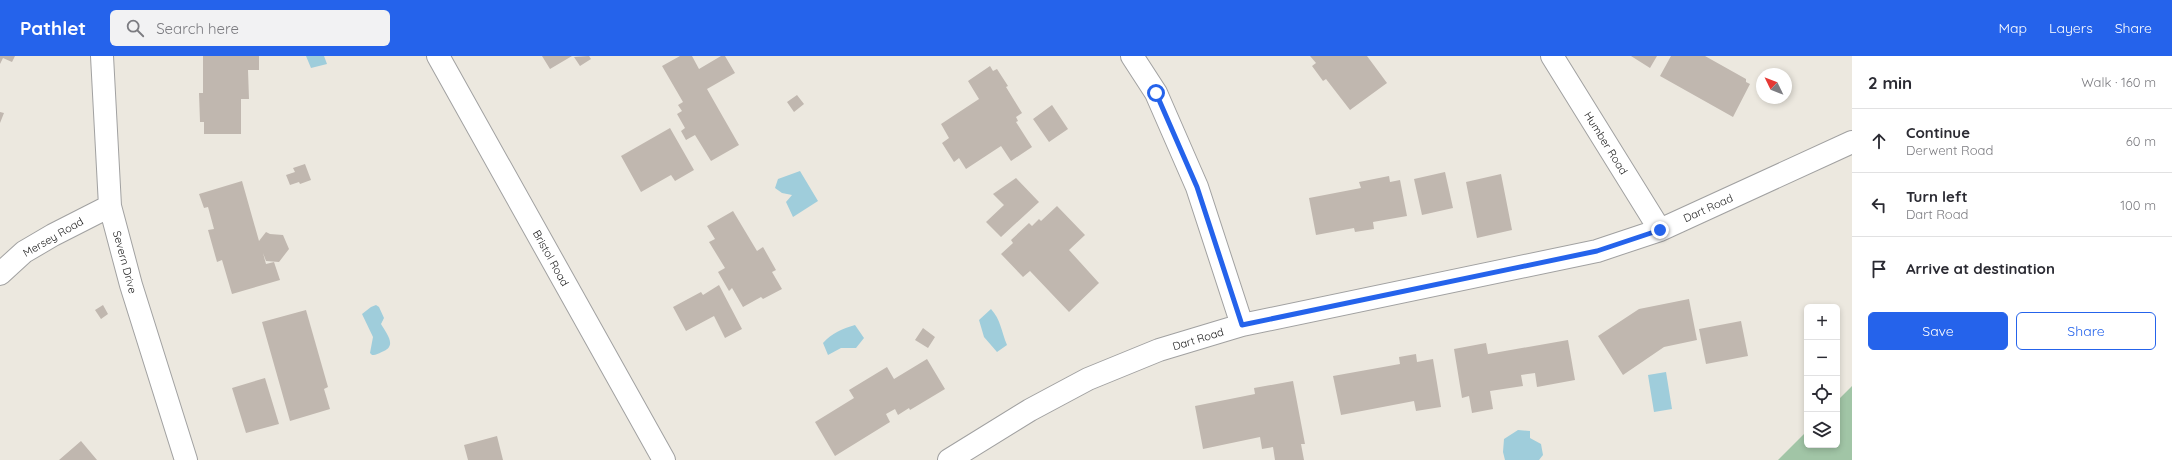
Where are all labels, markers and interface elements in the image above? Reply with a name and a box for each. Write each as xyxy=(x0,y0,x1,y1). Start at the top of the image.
search box xyxy=(110,10,390,46)
text: Pathlet xyxy=(20,16,86,40)
icon: search xyxy=(124,17,146,39)
text: Search here xyxy=(156,19,239,38)
text: Map xyxy=(1998,19,2027,37)
text: Layers xyxy=(2049,19,2093,37)
text: Share xyxy=(2115,19,2152,37)
north arrow xyxy=(1756,68,1792,104)
text: 2 min xyxy=(1868,72,1912,93)
text: Walk · 160 m xyxy=(2081,74,2156,90)
route start xyxy=(1147,84,1165,102)
street label: Humber Road xyxy=(1581,109,1631,177)
text: Continue xyxy=(1906,123,1970,142)
icon: ahead xyxy=(1868,130,1890,152)
text: 60 m xyxy=(2126,133,2156,149)
text: Derwent Road xyxy=(1906,142,1993,158)
text: Turn left xyxy=(1906,187,1968,206)
street label: Dart Road xyxy=(1681,191,1735,225)
icon: left xyxy=(1868,194,1890,216)
text: 100 m xyxy=(2120,197,2156,213)
text: Dart Road xyxy=(1906,206,1968,222)
street label: Mersey Road xyxy=(20,214,86,260)
route end xyxy=(1651,221,1669,239)
street label: Bristol Road xyxy=(530,227,572,289)
street label: Severn Drive xyxy=(110,229,140,295)
icon: arrive xyxy=(1868,258,1890,280)
text: Arrive at destination xyxy=(1906,259,2055,278)
map controls xyxy=(1804,304,1840,448)
button: + xyxy=(1804,304,1840,340)
button: Save xyxy=(1868,312,2008,350)
button: Share xyxy=(2016,312,2156,350)
street label: Dart Road xyxy=(1171,325,1225,353)
button: − xyxy=(1804,340,1840,376)
button: locate xyxy=(1804,376,1840,412)
button: layers xyxy=(1804,412,1840,448)

